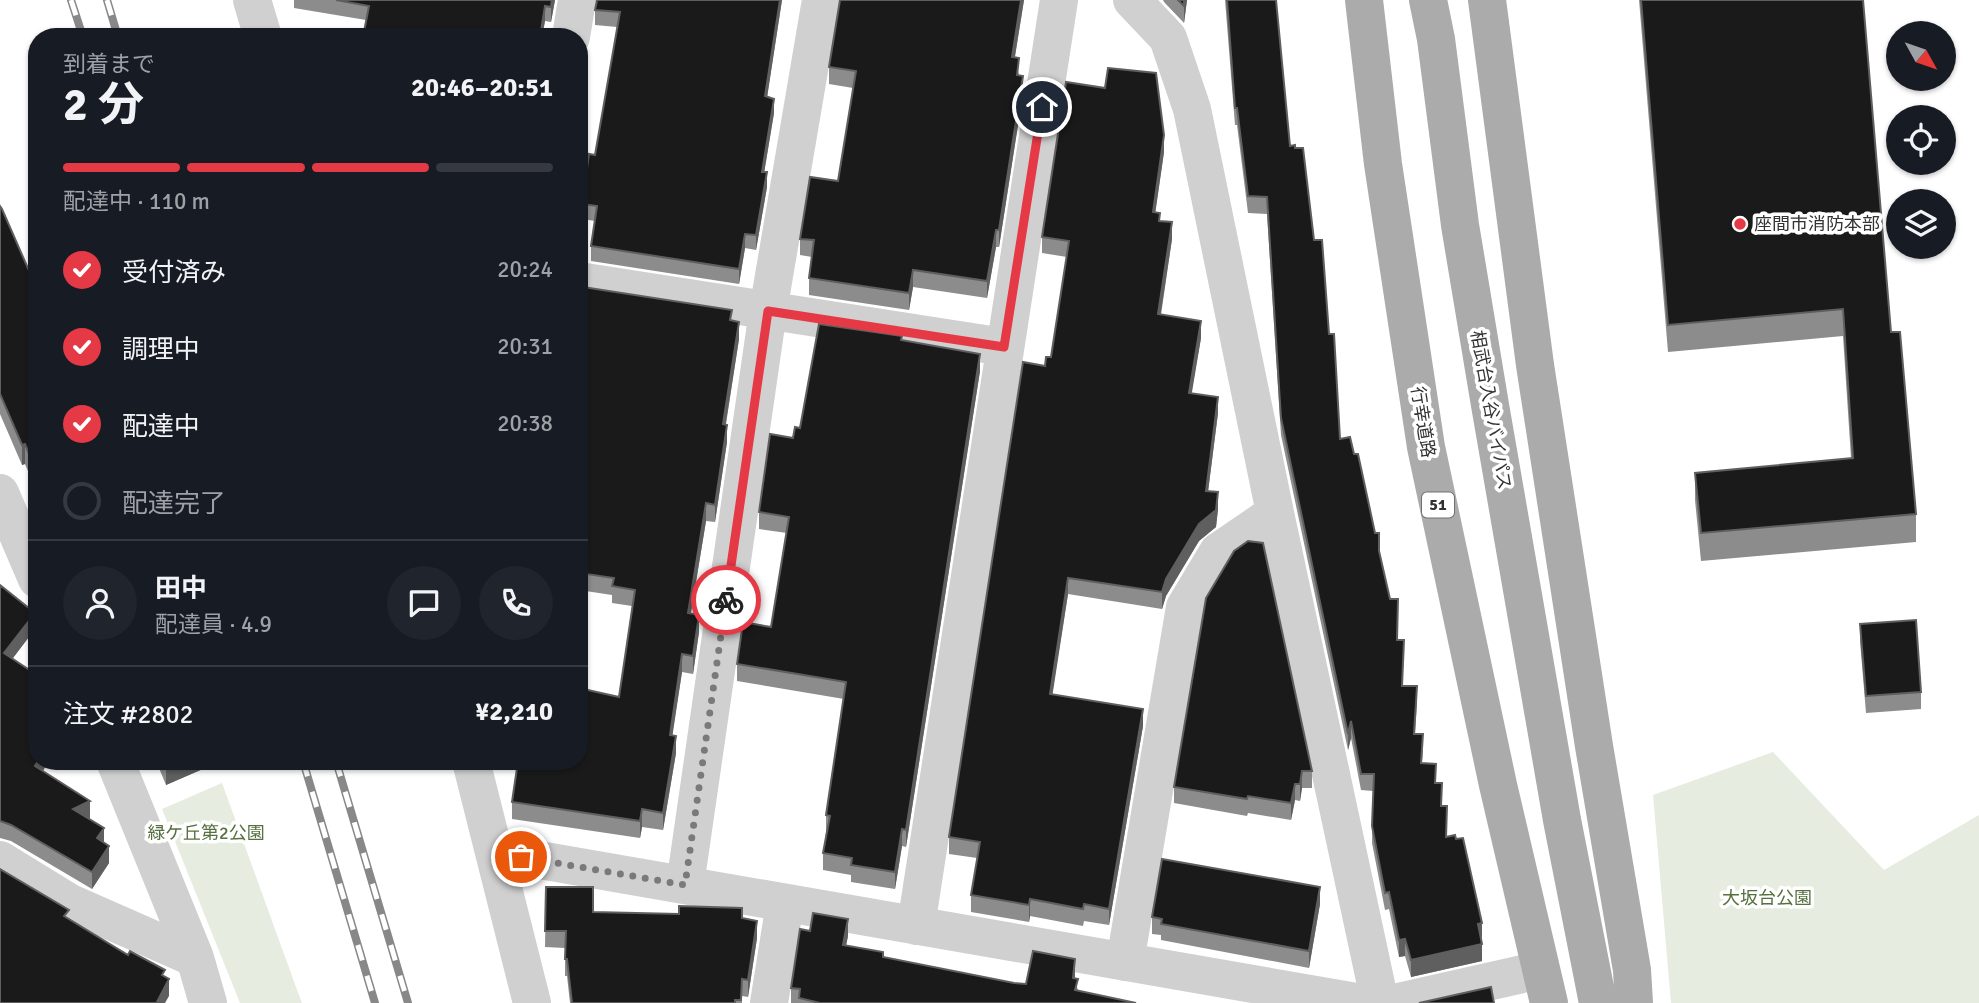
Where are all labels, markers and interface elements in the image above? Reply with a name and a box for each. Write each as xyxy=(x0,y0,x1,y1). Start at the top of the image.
north arrow xyxy=(1886,21,1956,91)
map controls xyxy=(1886,21,1956,259)
text: 到着まで xyxy=(63,50,155,79)
text: 20:46–20:51 xyxy=(411,72,553,104)
text: 2 分 xyxy=(63,77,144,133)
pin xyxy=(1012,77,1072,137)
icon: home xyxy=(1023,88,1061,126)
button: locate xyxy=(1886,105,1956,175)
text: 配達中 · 110 m xyxy=(63,187,210,216)
button: layers xyxy=(1886,189,1956,259)
place label: 座間市消防本部 xyxy=(1754,213,1880,235)
marker: 座間市消防本部 xyxy=(1732,216,1748,232)
icon: check xyxy=(63,251,101,289)
text: 20:24 xyxy=(497,255,553,284)
text: 受付済み xyxy=(122,257,226,289)
icon: check xyxy=(63,328,101,366)
street label: 相武台入谷バイパス xyxy=(1466,328,1516,492)
text: 20:31 xyxy=(497,332,553,361)
text: 調理中 xyxy=(122,334,200,366)
street label: 行幸道路 xyxy=(1407,385,1439,459)
icon: check xyxy=(63,405,101,443)
text: 20:38 xyxy=(497,409,553,438)
text: 配達中 xyxy=(122,411,200,443)
text: 配達完了 xyxy=(122,488,226,520)
road number: 51 xyxy=(1422,492,1454,518)
courier xyxy=(691,565,761,635)
button: person xyxy=(63,566,137,640)
button: chat xyxy=(387,566,461,640)
button: phone xyxy=(479,566,553,640)
text: 田中 xyxy=(155,573,207,605)
icon: bike xyxy=(707,581,745,619)
text: 配達員 · 4.9 xyxy=(155,610,272,639)
text: ¥2,210 xyxy=(475,696,553,728)
text: 注文 #2802 xyxy=(63,699,194,731)
park label: 緑ケ丘第2公園 xyxy=(147,822,265,844)
pin xyxy=(491,827,551,887)
icon: bag xyxy=(502,838,540,876)
park label: 大坂台公園 xyxy=(1722,887,1812,909)

